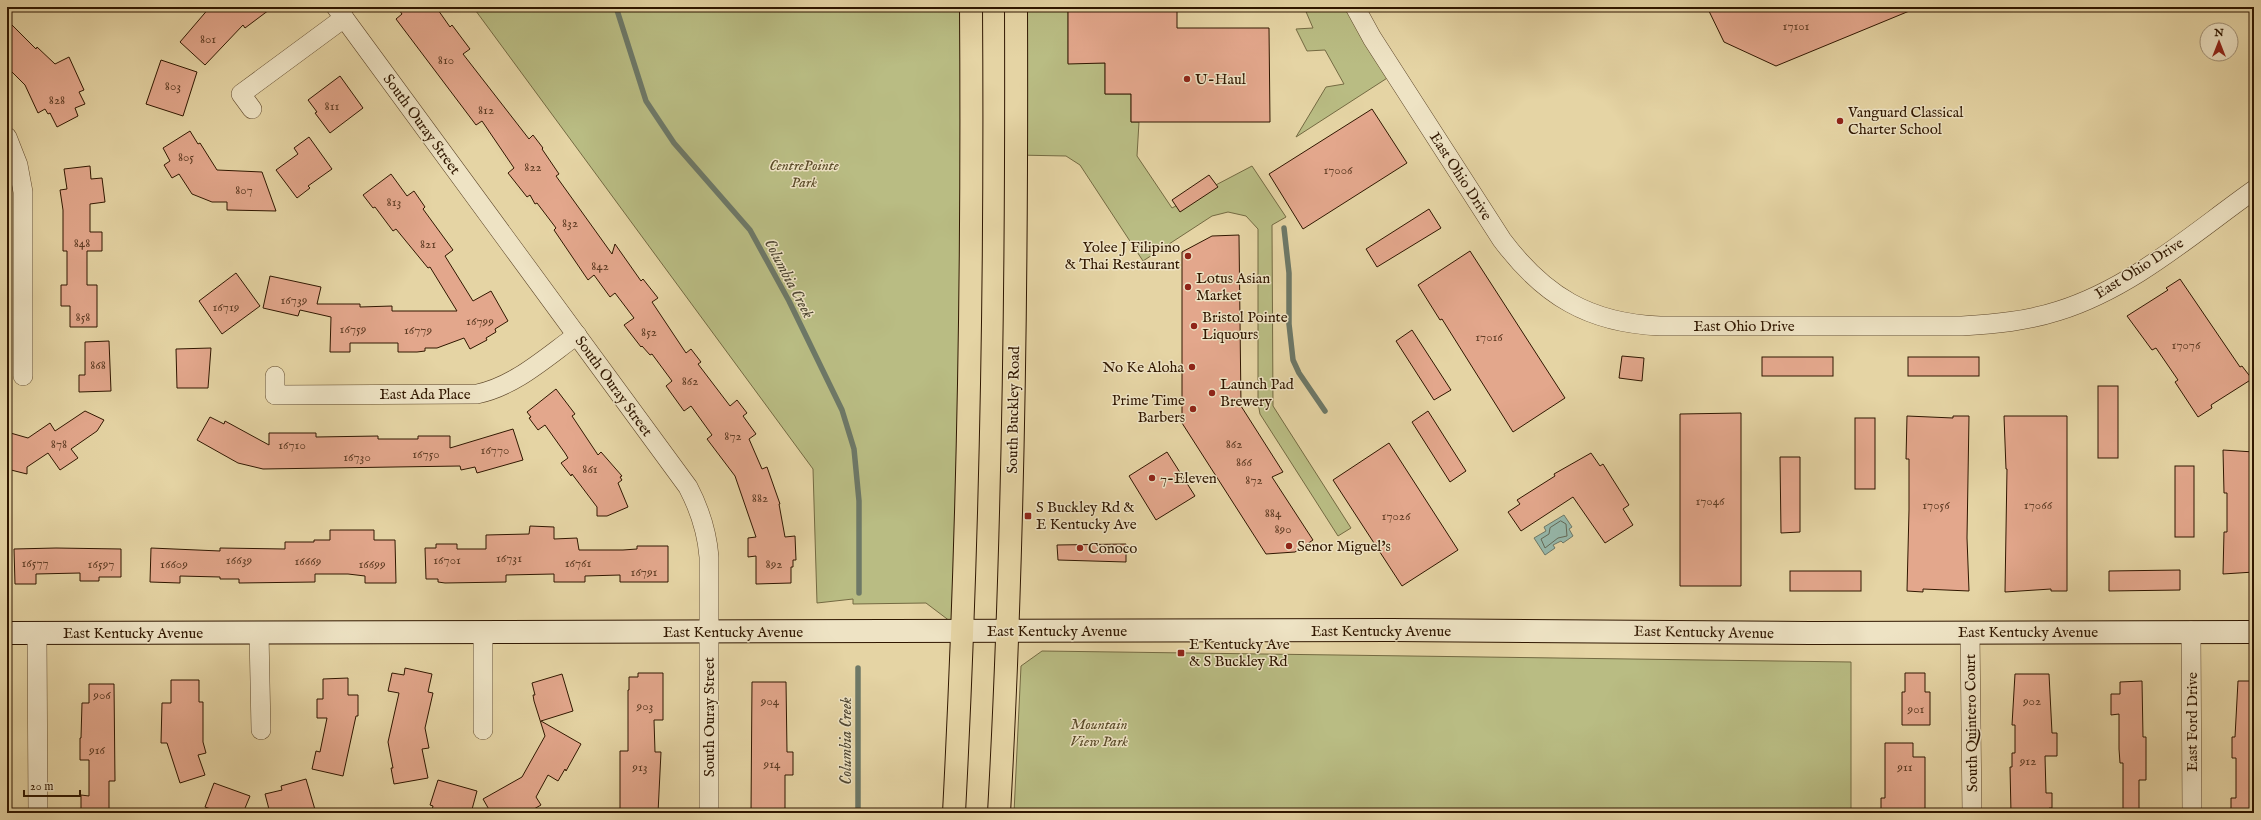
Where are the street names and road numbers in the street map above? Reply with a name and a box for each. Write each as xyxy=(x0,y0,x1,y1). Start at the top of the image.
street label: South Ouray Street xyxy=(379,70,465,178)
street label: East Ohio Drive xyxy=(1425,129,1496,224)
street label: East Ohio Drive xyxy=(2091,233,2187,303)
street label: East Ohio Drive xyxy=(1693,317,1795,336)
street label: South Ouray Street xyxy=(571,332,657,440)
street label: South Buckley Road xyxy=(1003,345,1024,474)
street label: East Ada Place xyxy=(379,385,471,404)
street label: East Kentucky Avenue xyxy=(987,622,1127,641)
street label: East Kentucky Avenue xyxy=(1311,622,1451,641)
street label: East Kentucky Avenue xyxy=(1634,622,1774,643)
street label: East Kentucky Avenue xyxy=(663,623,803,642)
street label: East Kentucky Avenue xyxy=(1958,623,2098,642)
street label: East Kentucky Avenue xyxy=(63,624,203,643)
street label: South Quintero Court xyxy=(1961,654,1982,792)
street label: South Ouray Street xyxy=(700,657,719,777)
street label: East Ford Drive xyxy=(2183,672,2202,772)

